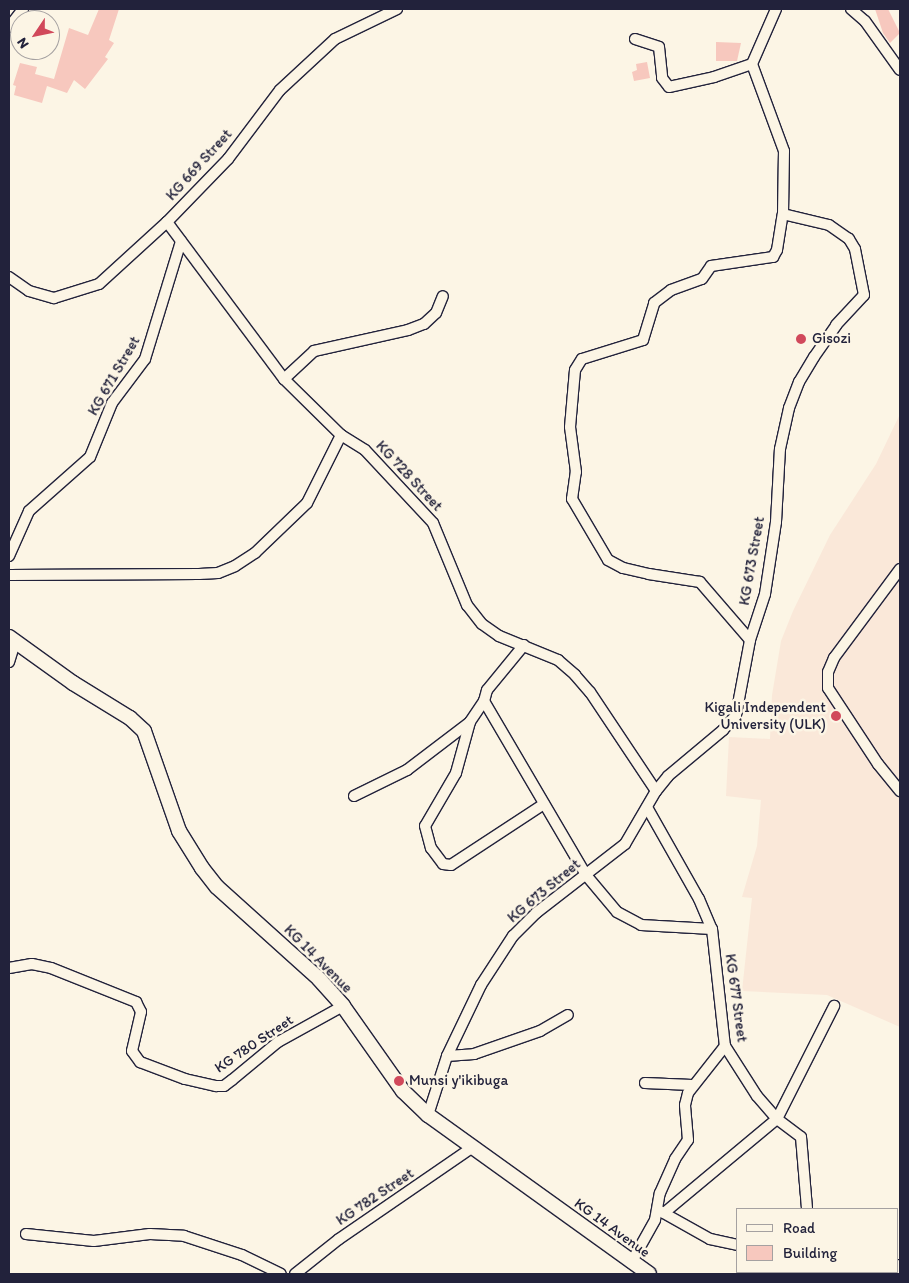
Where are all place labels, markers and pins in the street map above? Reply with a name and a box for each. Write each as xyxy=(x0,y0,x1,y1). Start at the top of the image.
place label: Gisozi xyxy=(812,330,851,348)
marker: Gisozi xyxy=(794,332,808,346)
place label: Kigali Independent University (ULK) xyxy=(704,698,826,733)
marker: Kigali Independent University (ULK) xyxy=(830,710,842,722)
place label: Munsi y'ikibuga xyxy=(409,1072,508,1090)
marker: Munsi y'ikibuga xyxy=(393,1075,405,1087)

